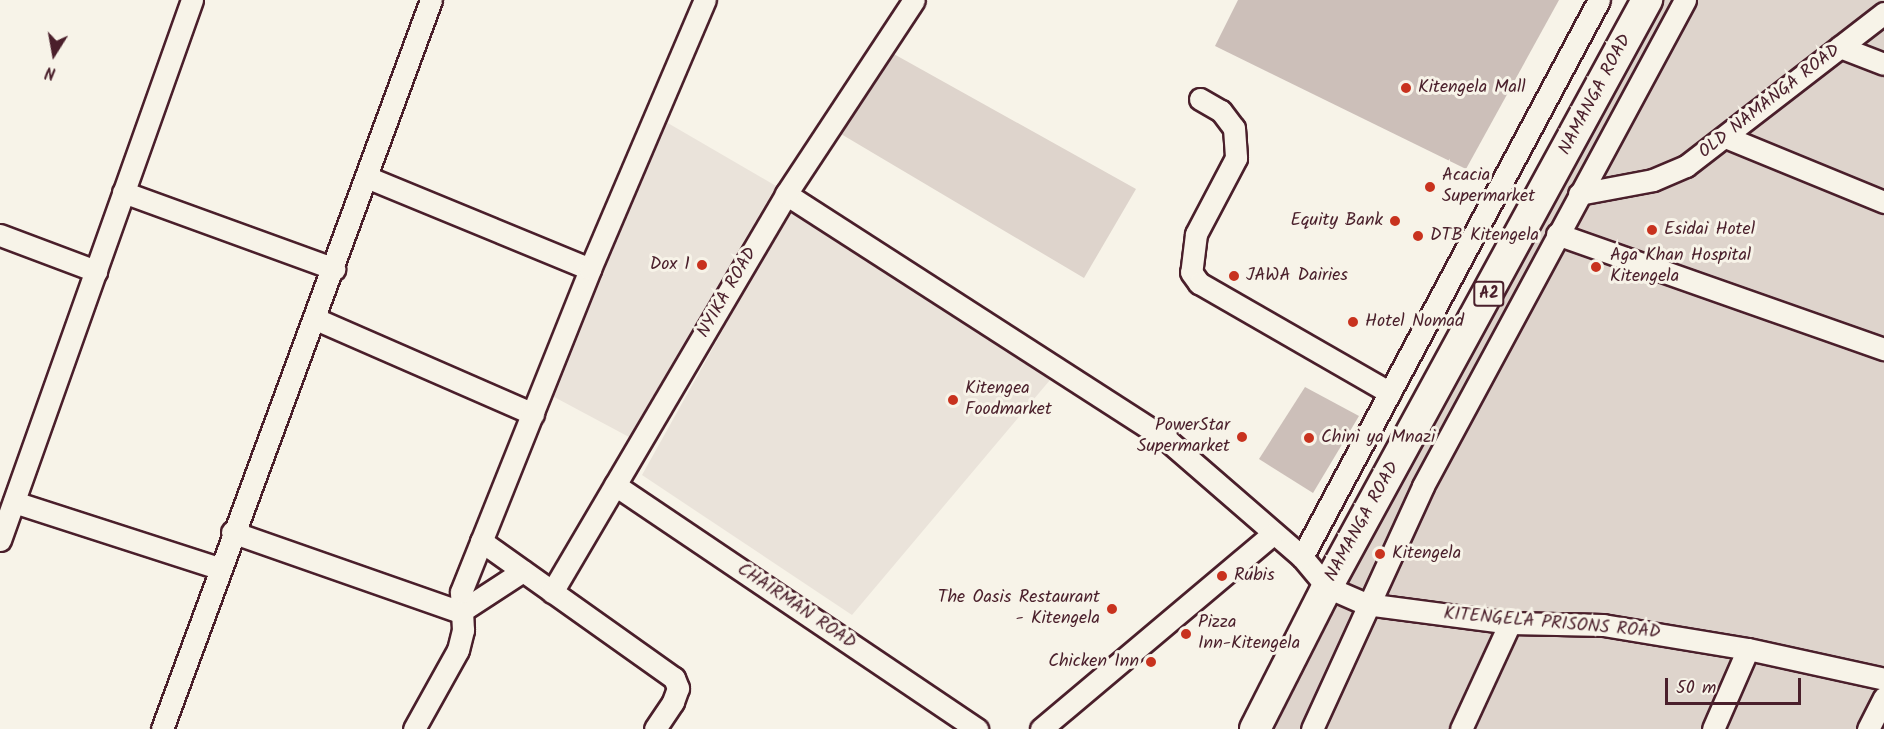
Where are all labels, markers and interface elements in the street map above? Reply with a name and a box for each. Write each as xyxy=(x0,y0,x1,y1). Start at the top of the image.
north arrow xyxy=(24,24,84,84)
street label: NAMANGA ROAD xyxy=(1555,31,1637,159)
street label: OLD NAMANGA ROAD xyxy=(1695,40,1845,164)
text: N xyxy=(43,59,58,85)
place label: Kitengela Mall xyxy=(1418,77,1526,99)
marker: Kitengela Mall xyxy=(1399,81,1413,95)
place label: Acacia Supermarket xyxy=(1442,166,1535,208)
marker: Acacia Supermarket xyxy=(1423,180,1437,194)
place label: Equity Bank xyxy=(1290,210,1383,232)
marker: Equity Bank xyxy=(1388,214,1402,228)
place label: Esidai Hotel xyxy=(1664,219,1755,241)
marker: Esidai Hotel xyxy=(1645,223,1659,237)
place label: DTB Kitengela xyxy=(1430,225,1539,247)
marker: DTB Kitengela xyxy=(1411,229,1425,243)
street label: NYIKA ROAD xyxy=(693,244,763,342)
place label: Aga Khan Hospital Kitengela xyxy=(1610,246,1751,288)
place label: Dox 1 xyxy=(650,254,690,276)
marker: Dox 1 xyxy=(695,258,709,272)
marker: Aga Khan Hospital Kitengela xyxy=(1587,258,1605,276)
place label: JAWA Dairies xyxy=(1246,265,1348,287)
marker: JAWA Dairies xyxy=(1227,269,1241,283)
road number: A2 xyxy=(1472,281,1506,307)
place label: Hotel Nomad xyxy=(1365,311,1464,333)
marker: Hotel Nomad xyxy=(1346,315,1360,329)
place label: Kitengea Foodmarket xyxy=(965,379,1052,422)
marker: Kitengea Foodmarket xyxy=(946,393,960,407)
place label: PowerStar Supermarket xyxy=(1137,416,1230,458)
place label: Chini ya Mnazi xyxy=(1321,427,1435,449)
marker: PowerStar Supermarket xyxy=(1235,430,1249,444)
marker: Chini ya Mnazi xyxy=(1302,431,1316,445)
street label: NAMANGA ROAD xyxy=(1321,458,1405,586)
place label: Kitengela xyxy=(1392,543,1461,565)
marker: Kitengela xyxy=(1373,547,1387,561)
street label: CHAIRMAN ROAD xyxy=(733,559,859,655)
place label: Rubis xyxy=(1234,565,1275,587)
marker: Rubis xyxy=(1215,569,1229,583)
place label: The Oasis Restaurant - Kitengela xyxy=(938,588,1100,630)
marker: The Oasis Restaurant - Kitengela xyxy=(1105,602,1119,616)
street label: KITENGELA PRISONS ROAD xyxy=(1443,604,1661,644)
place label: Pizza Inn-Kitengela xyxy=(1198,613,1300,656)
marker: Pizza Inn-Kitengela xyxy=(1179,627,1193,641)
place label: Chicken Inn xyxy=(1048,651,1139,673)
marker: Chicken Inn xyxy=(1144,655,1158,669)
scale bar xyxy=(1668,666,1804,704)
text: 50 m xyxy=(1676,674,1716,703)

